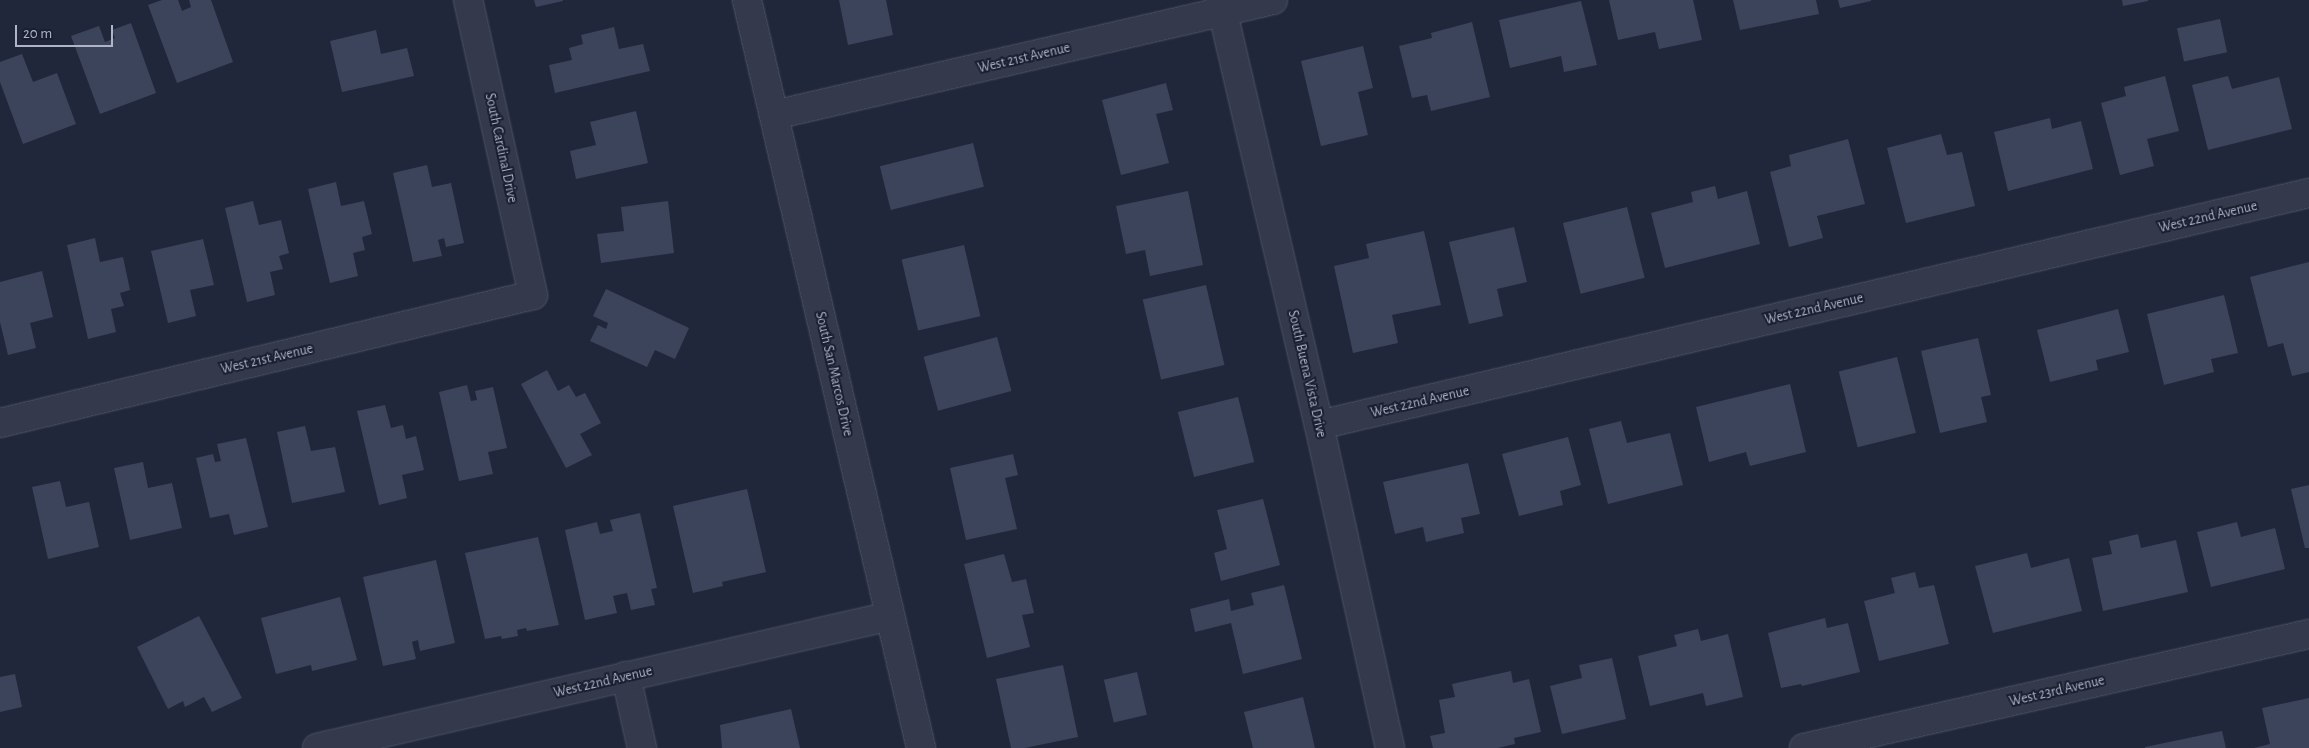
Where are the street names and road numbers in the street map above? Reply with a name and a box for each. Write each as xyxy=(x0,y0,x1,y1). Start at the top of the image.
street label: West 21st Avenue xyxy=(976,39,1072,77)
street label: South Cardinal Drive xyxy=(481,92,521,204)
street label: West 22nd Avenue xyxy=(2157,197,2259,237)
street label: West 22nd Avenue xyxy=(1763,289,1865,329)
street label: South Buena Vista Drive xyxy=(1284,309,1330,439)
street label: South San Marcos Drive xyxy=(812,310,856,438)
street label: West 21st Avenue xyxy=(219,340,315,378)
street label: West 22nd Avenue xyxy=(1369,382,1471,422)
street label: West 22nd Avenue xyxy=(552,662,654,702)
street label: West 23rd Avenue xyxy=(2008,672,2106,710)

